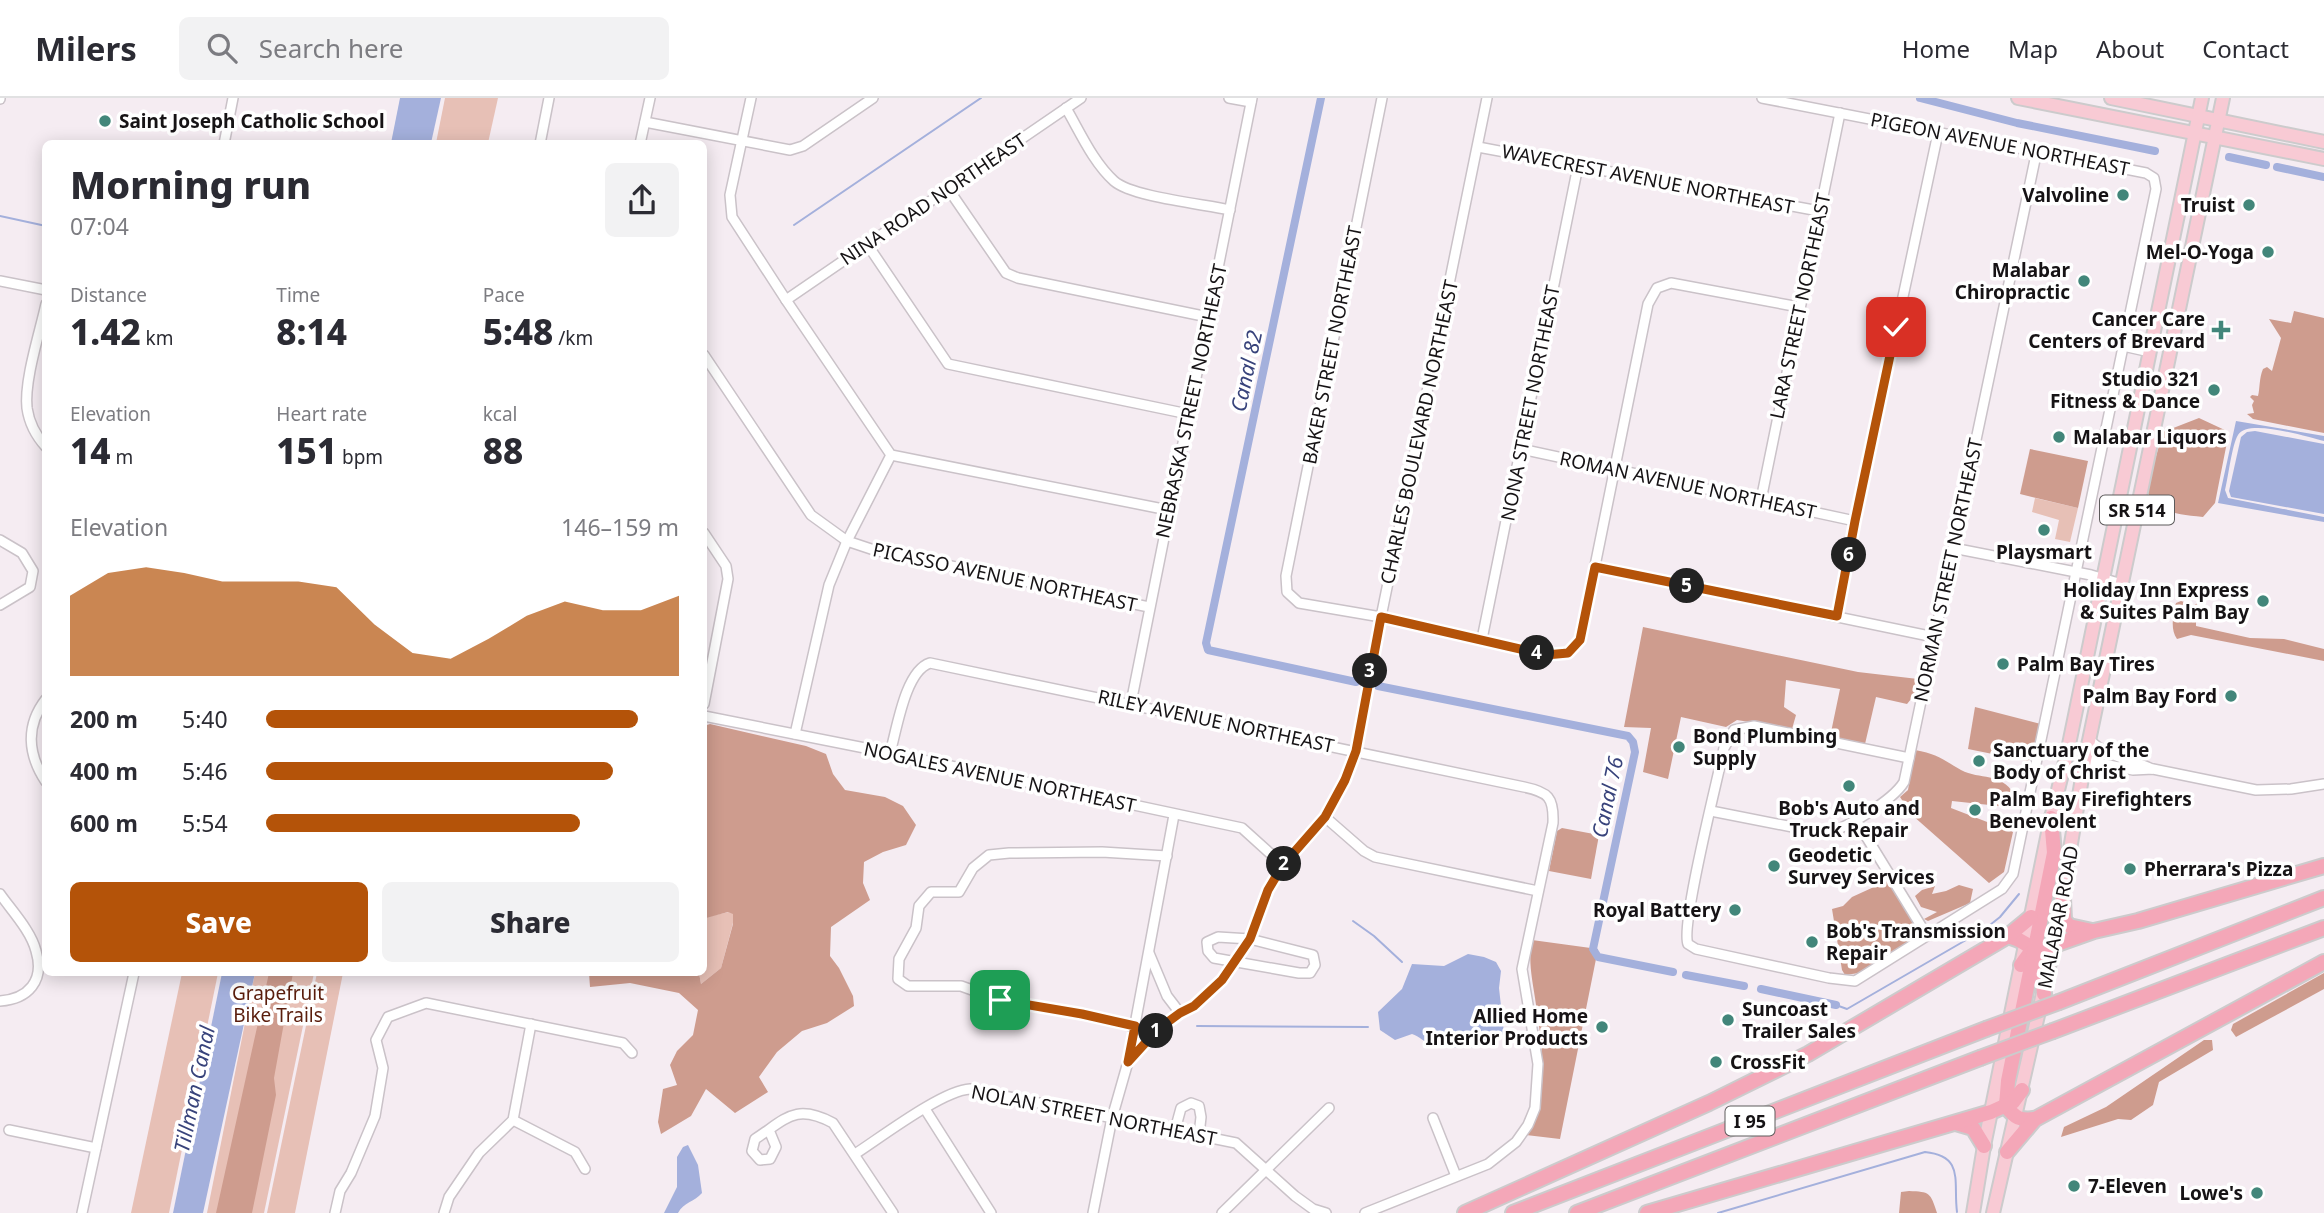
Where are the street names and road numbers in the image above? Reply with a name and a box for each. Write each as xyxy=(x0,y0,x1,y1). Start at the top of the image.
street label: PIGEON AVENUE NORTHEAST xyxy=(1868,106,2132,182)
street label: NINA ROAD NORTHEAST xyxy=(835,127,1031,271)
street label: WAVECREST AVENUE NORTHEAST xyxy=(1500,138,1797,220)
street label: LARA STREET NORTHEAST xyxy=(1763,190,1837,421)
street label: BAKER STREET NORTHEAST xyxy=(1296,223,1368,466)
street label: NEBRASKA STREET NORTHEAST xyxy=(1149,261,1233,540)
street label: CHARLES BOULEVARD NORTHEAST xyxy=(1374,277,1464,587)
street label: NONA STREET NORTHEAST xyxy=(1494,282,1566,523)
street label: NORMAN STREET NORTHEAST xyxy=(1907,435,1989,704)
street label: ROMAN AVENUE NORTHEAST xyxy=(1557,445,1819,525)
road number: SR 514 xyxy=(2100,496,2174,524)
street label: PICASSO AVENUE NORTHEAST xyxy=(871,536,1140,618)
street label: RILEY AVENUE NORTHEAST xyxy=(1095,683,1337,759)
street label: NOGALES AVENUE NORTHEAST xyxy=(861,735,1139,819)
street label: MALABAR ROAD xyxy=(2031,843,2085,991)
street label: NOLAN STREET NORTHEAST xyxy=(969,1078,1219,1152)
road number: I 95 xyxy=(1726,1106,1774,1136)

